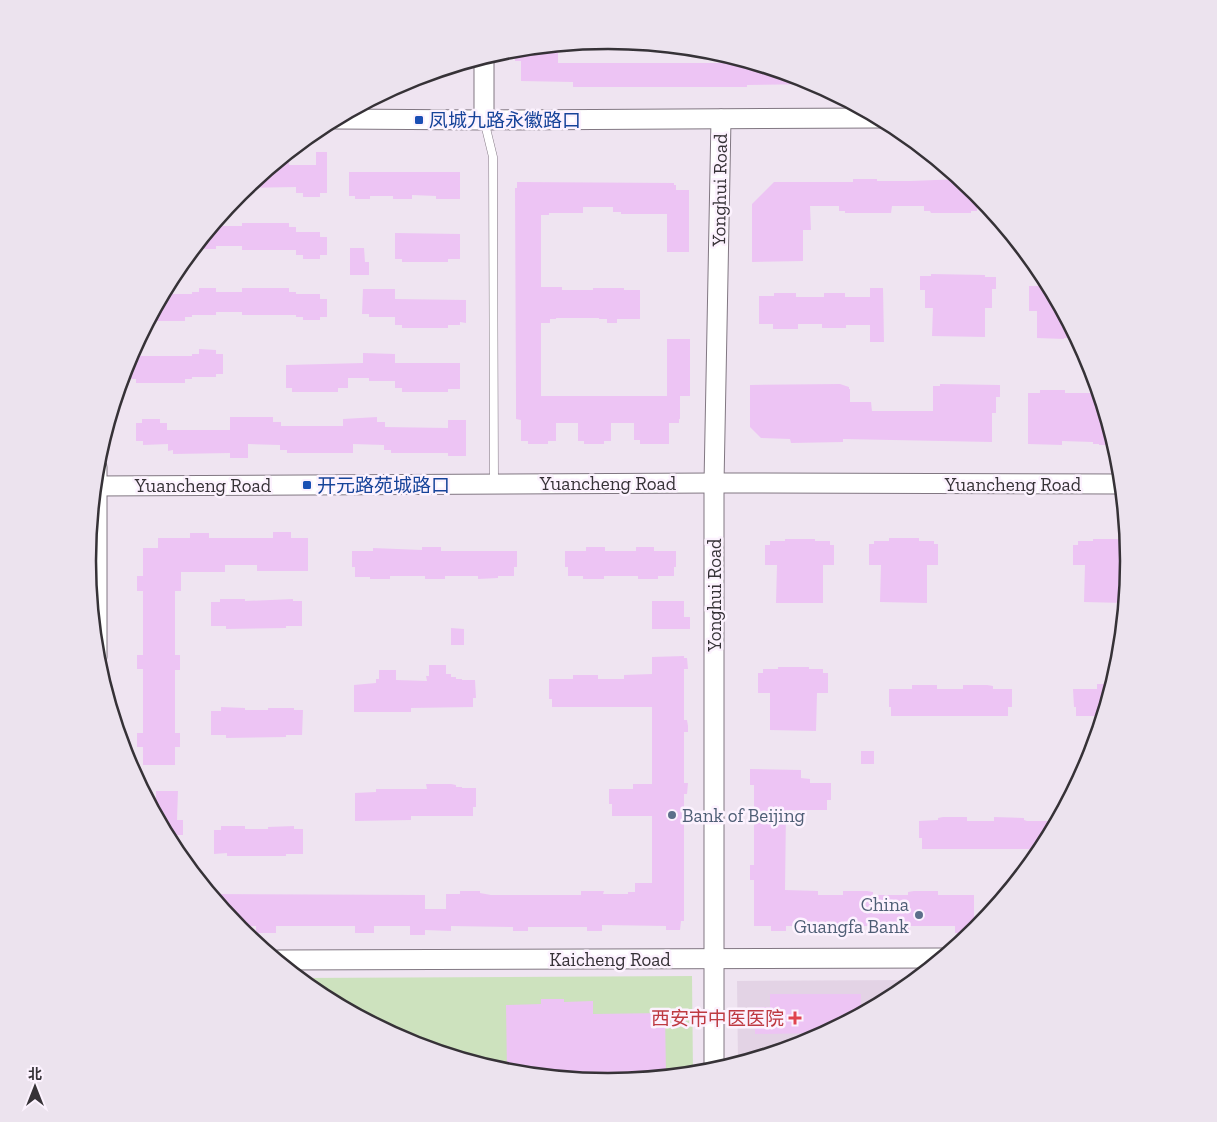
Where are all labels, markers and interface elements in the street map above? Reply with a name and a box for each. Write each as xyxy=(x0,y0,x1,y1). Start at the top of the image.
place label: 凤城九路永徽路口 xyxy=(429,109,581,132)
marker: 凤城九路永徽路口 xyxy=(413,114,425,126)
street label: Yonghui Road xyxy=(707,133,732,248)
street label: Yuancheng Road xyxy=(539,472,677,495)
street label: Yuancheng Road xyxy=(944,473,1082,496)
street label: Yuancheng Road xyxy=(134,474,272,497)
place label: 开元路苑城路口 xyxy=(317,474,450,497)
marker: 开元路苑城路口 xyxy=(301,479,313,491)
street label: Yonghui Road xyxy=(703,538,726,653)
place label: Bank of Beijing xyxy=(682,804,806,827)
marker: Bank of Beijing xyxy=(666,809,678,821)
place label: China Guangfa Bank xyxy=(794,893,909,938)
marker: China Guangfa Bank xyxy=(913,909,925,921)
street label: Kaicheng Road xyxy=(549,948,671,971)
place label: 西安市中医医院 xyxy=(651,1007,784,1030)
marker: 西安市中医医院 xyxy=(788,1011,802,1025)
north arrow xyxy=(10,1062,60,1112)
text: 北 xyxy=(28,1066,42,1083)

